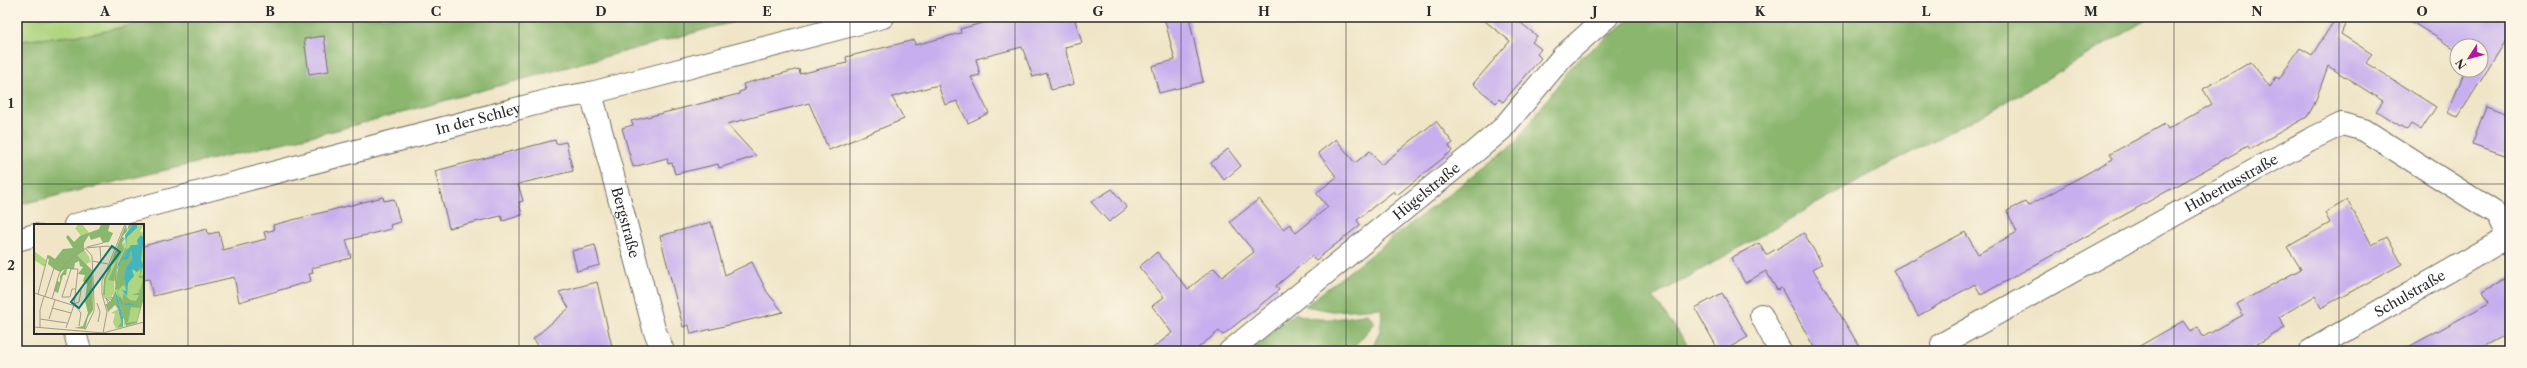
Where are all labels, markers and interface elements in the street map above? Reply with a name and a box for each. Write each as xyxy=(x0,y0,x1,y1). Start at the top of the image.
text: A xyxy=(99,3,111,19)
text: B xyxy=(265,3,275,19)
text: C xyxy=(431,3,441,19)
text: D xyxy=(595,3,607,19)
text: E xyxy=(762,3,772,19)
text: F xyxy=(928,3,937,19)
text: G xyxy=(1092,3,1104,19)
text: H xyxy=(1258,3,1270,19)
text: I xyxy=(1426,3,1432,19)
text: J xyxy=(1590,3,1598,19)
text: K xyxy=(1755,3,1766,19)
text: L xyxy=(1922,3,1931,19)
text: M xyxy=(2084,3,2098,19)
text: N xyxy=(2251,3,2263,19)
text: O xyxy=(2416,3,2428,19)
north arrow xyxy=(2449,38,2489,78)
text: N xyxy=(2452,56,2469,72)
text: 1 xyxy=(8,95,14,111)
street label: In der Schley xyxy=(434,99,523,139)
street label: Hubertusstraße xyxy=(2181,150,2281,216)
street label: Hügelstraße xyxy=(1389,159,1464,224)
street label: Bergstraße xyxy=(607,185,644,260)
inset map xyxy=(34,224,144,334)
text: 2 xyxy=(7,257,15,273)
street label: Schulstraße xyxy=(2371,266,2449,321)

